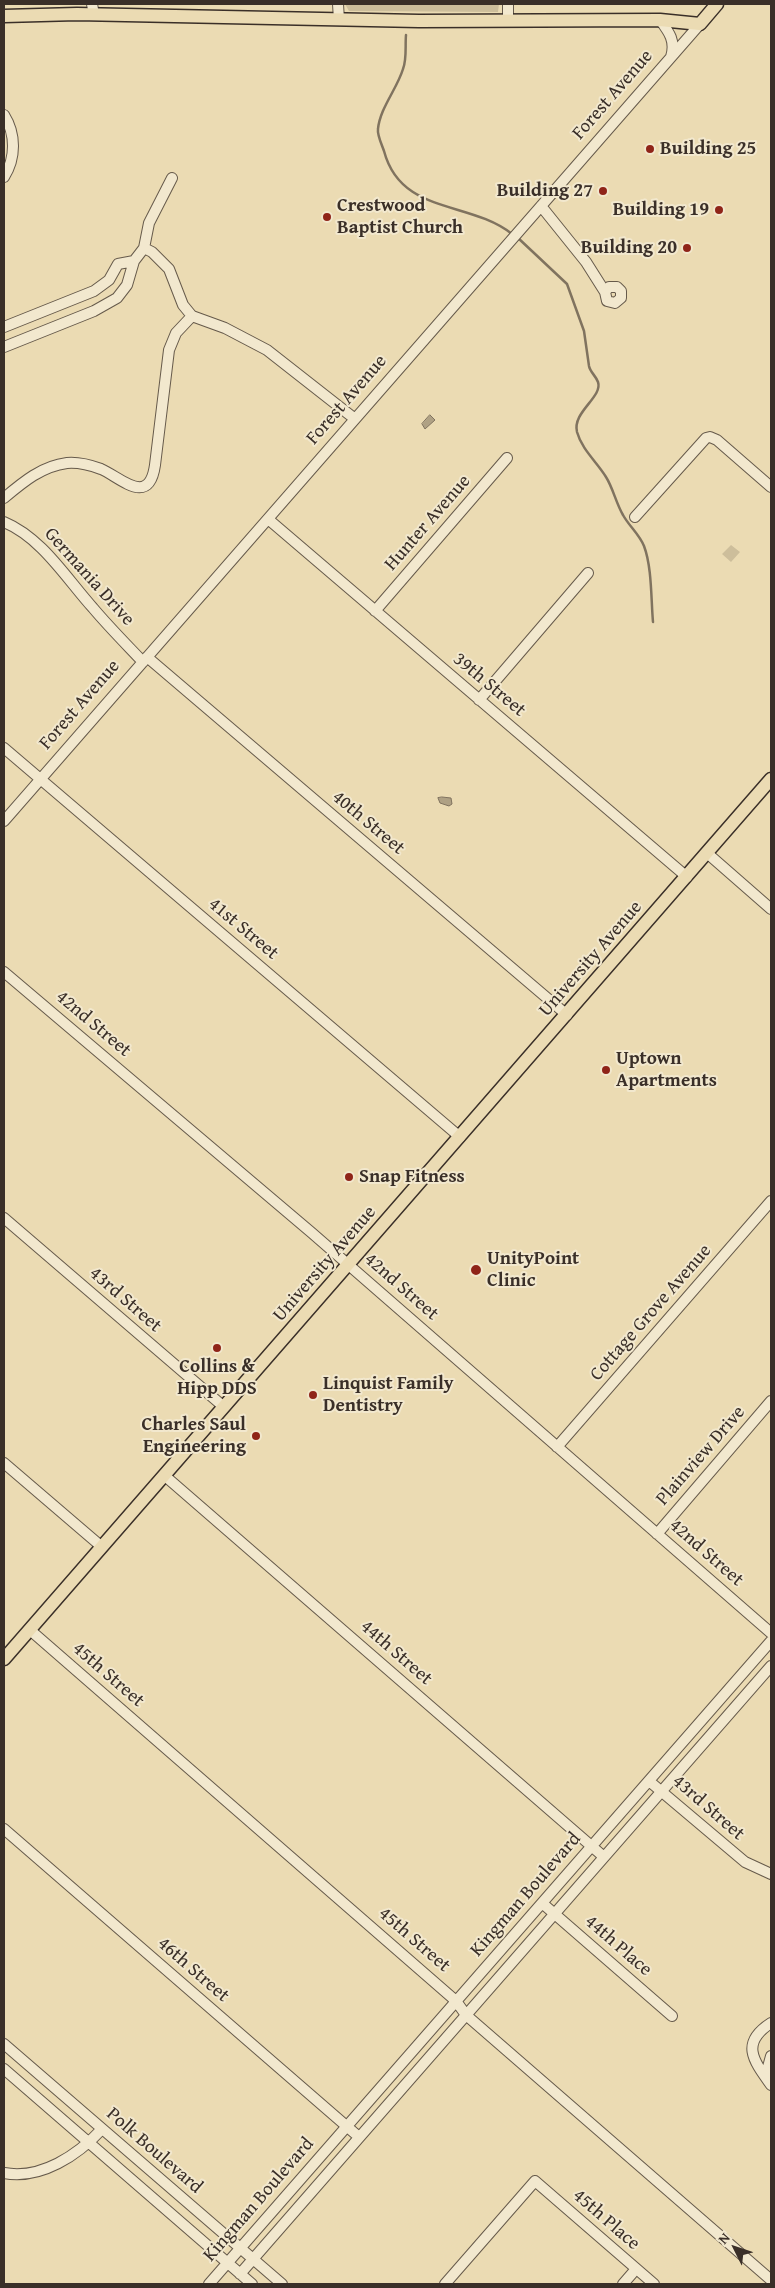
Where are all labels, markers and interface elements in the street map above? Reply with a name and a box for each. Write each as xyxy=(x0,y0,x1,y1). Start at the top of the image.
street label: Forest Avenue xyxy=(568,45,658,145)
place label: Building 25 xyxy=(660,138,756,160)
marker: Building 25 xyxy=(644,143,656,155)
place label: Building 27 xyxy=(497,180,593,202)
marker: Building 27 xyxy=(597,185,609,197)
place label: Crestwood Baptist Church xyxy=(337,195,463,239)
place label: Building 19 xyxy=(613,199,709,221)
marker: Building 19 xyxy=(713,204,725,216)
marker: Crestwood Baptist Church xyxy=(321,211,333,223)
place label: Building 20 xyxy=(581,237,677,259)
marker: Building 20 xyxy=(681,242,693,254)
street label: Forest Avenue xyxy=(302,350,392,450)
street label: Hunter Avenue xyxy=(380,470,476,576)
street label: Germania Drive xyxy=(39,523,139,631)
street label: 39th Street xyxy=(448,648,530,722)
street label: Forest Avenue xyxy=(35,655,125,755)
street label: 40th Street xyxy=(327,786,409,860)
street label: 41st Street xyxy=(203,893,283,965)
street label: University Avenue xyxy=(535,896,647,1022)
street label: 42nd Street xyxy=(51,986,135,1062)
place label: Uptown Apartments xyxy=(616,1048,717,1092)
marker: Uptown Apartments xyxy=(600,1064,612,1076)
place label: Snap Fitness xyxy=(359,1166,465,1188)
marker: Snap Fitness xyxy=(343,1171,355,1183)
street label: University Avenue xyxy=(269,1201,381,1327)
street label: Cottage Grove Avenue xyxy=(585,1240,717,1386)
street label: 42nd Street xyxy=(359,1248,443,1326)
place label: UnityPoint Clinic xyxy=(487,1248,579,1292)
street label: 43rd Street xyxy=(84,1262,166,1338)
marker: UnityPoint Clinic xyxy=(469,1263,483,1277)
marker: Collins & Hipp DDS xyxy=(211,1342,223,1354)
place label: Collins & Hipp DDS xyxy=(177,1356,257,1400)
place label: Linquist Family Dentistry xyxy=(323,1373,454,1417)
marker: Linquist Family Dentistry xyxy=(307,1389,319,1401)
street label: Plainview Drive xyxy=(652,1402,750,1510)
place label: Charles Saul Engineering xyxy=(141,1414,246,1458)
marker: Charles Saul Engineering xyxy=(250,1430,262,1442)
street label: 42nd Street xyxy=(664,1514,748,1592)
street label: 44th Street xyxy=(355,1616,437,1690)
street label: 45th Street xyxy=(67,1638,149,1712)
street label: 43rd Street xyxy=(667,1770,749,1846)
street label: Kingman Boulevard xyxy=(466,1828,586,1962)
street label: 45th Street xyxy=(373,1903,455,1977)
street label: 44th Place xyxy=(580,1911,656,1981)
street label: 46th Street xyxy=(152,1933,234,2007)
street label: Polk Boulevard xyxy=(101,2103,207,2199)
street label: Kingman Boulevard xyxy=(199,2133,319,2267)
street label: 45th Place xyxy=(568,2185,644,2255)
north arrow xyxy=(710,2223,760,2273)
text: N xyxy=(713,2228,734,2248)

